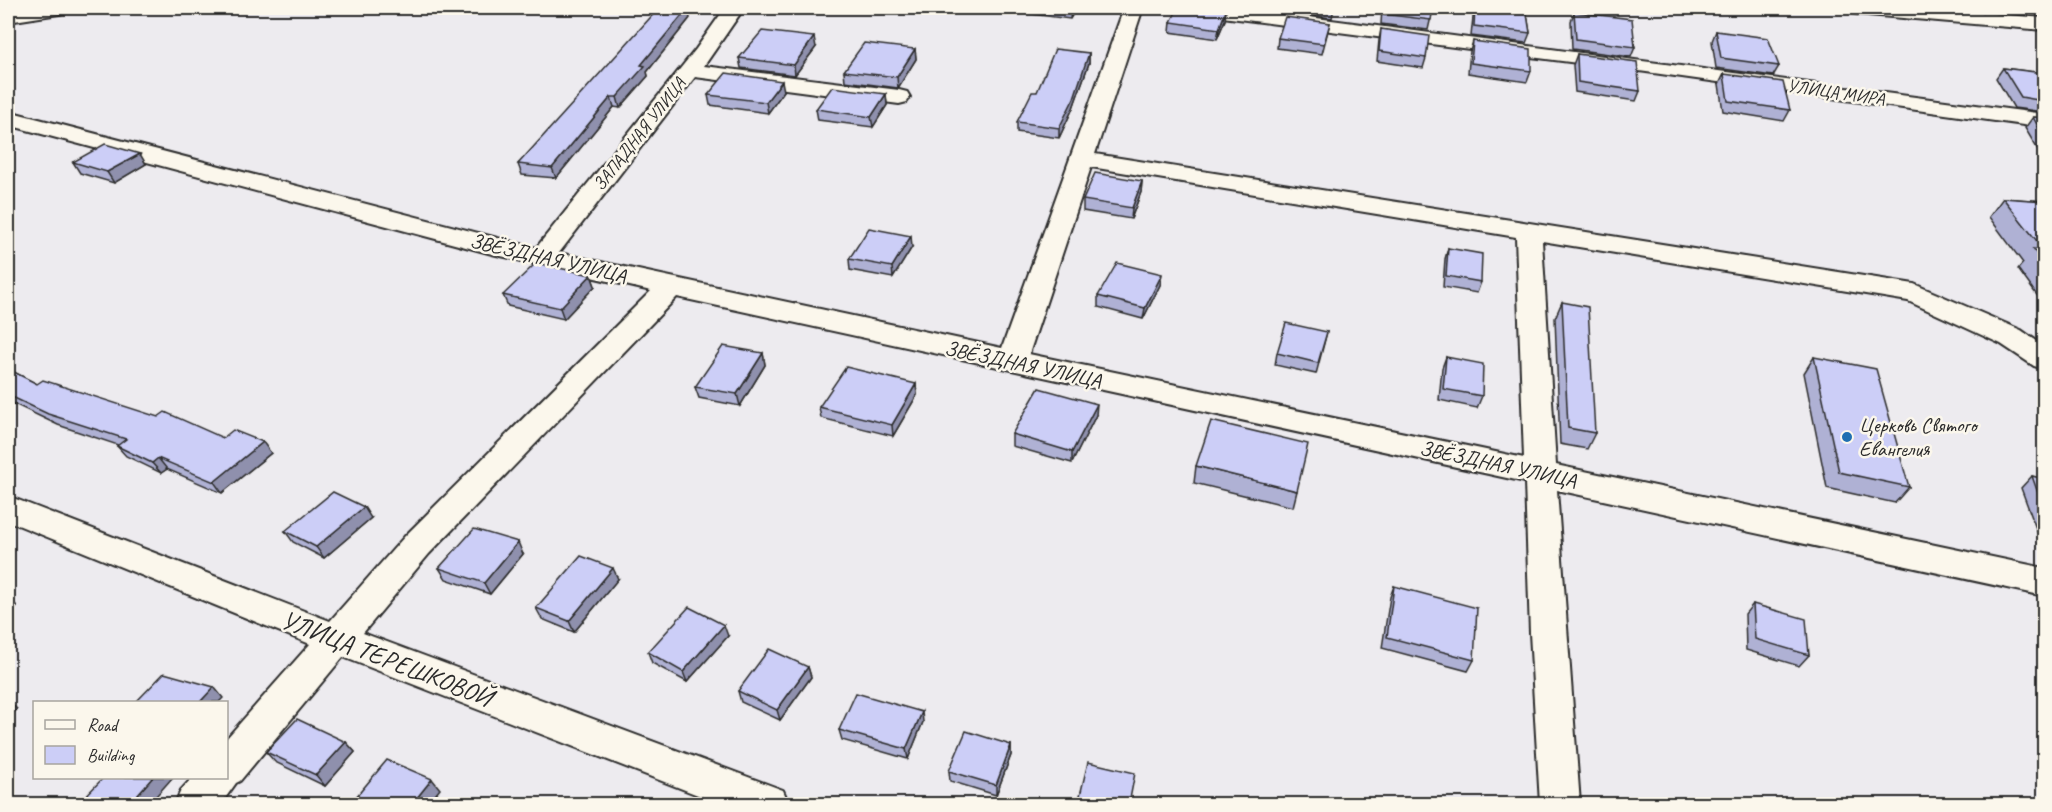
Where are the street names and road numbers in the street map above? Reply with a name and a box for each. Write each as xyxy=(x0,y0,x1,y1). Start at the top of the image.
street label: ЗАПАДНАЯ УЛИЦА xyxy=(588,72,690,195)
street label: УЛИЦА МИРА xyxy=(1786,74,1887,110)
street label: ЗВЁЗДНАЯ УЛИЦА xyxy=(467,227,629,289)
street label: ЗВЁЗДНАЯ УЛИЦА xyxy=(942,335,1104,393)
street label: ЗВЁЗДНАЯ УЛИЦА xyxy=(1417,435,1579,493)
street label: УЛИЦА ТЕРЕШКОВОЙ xyxy=(277,603,501,716)

